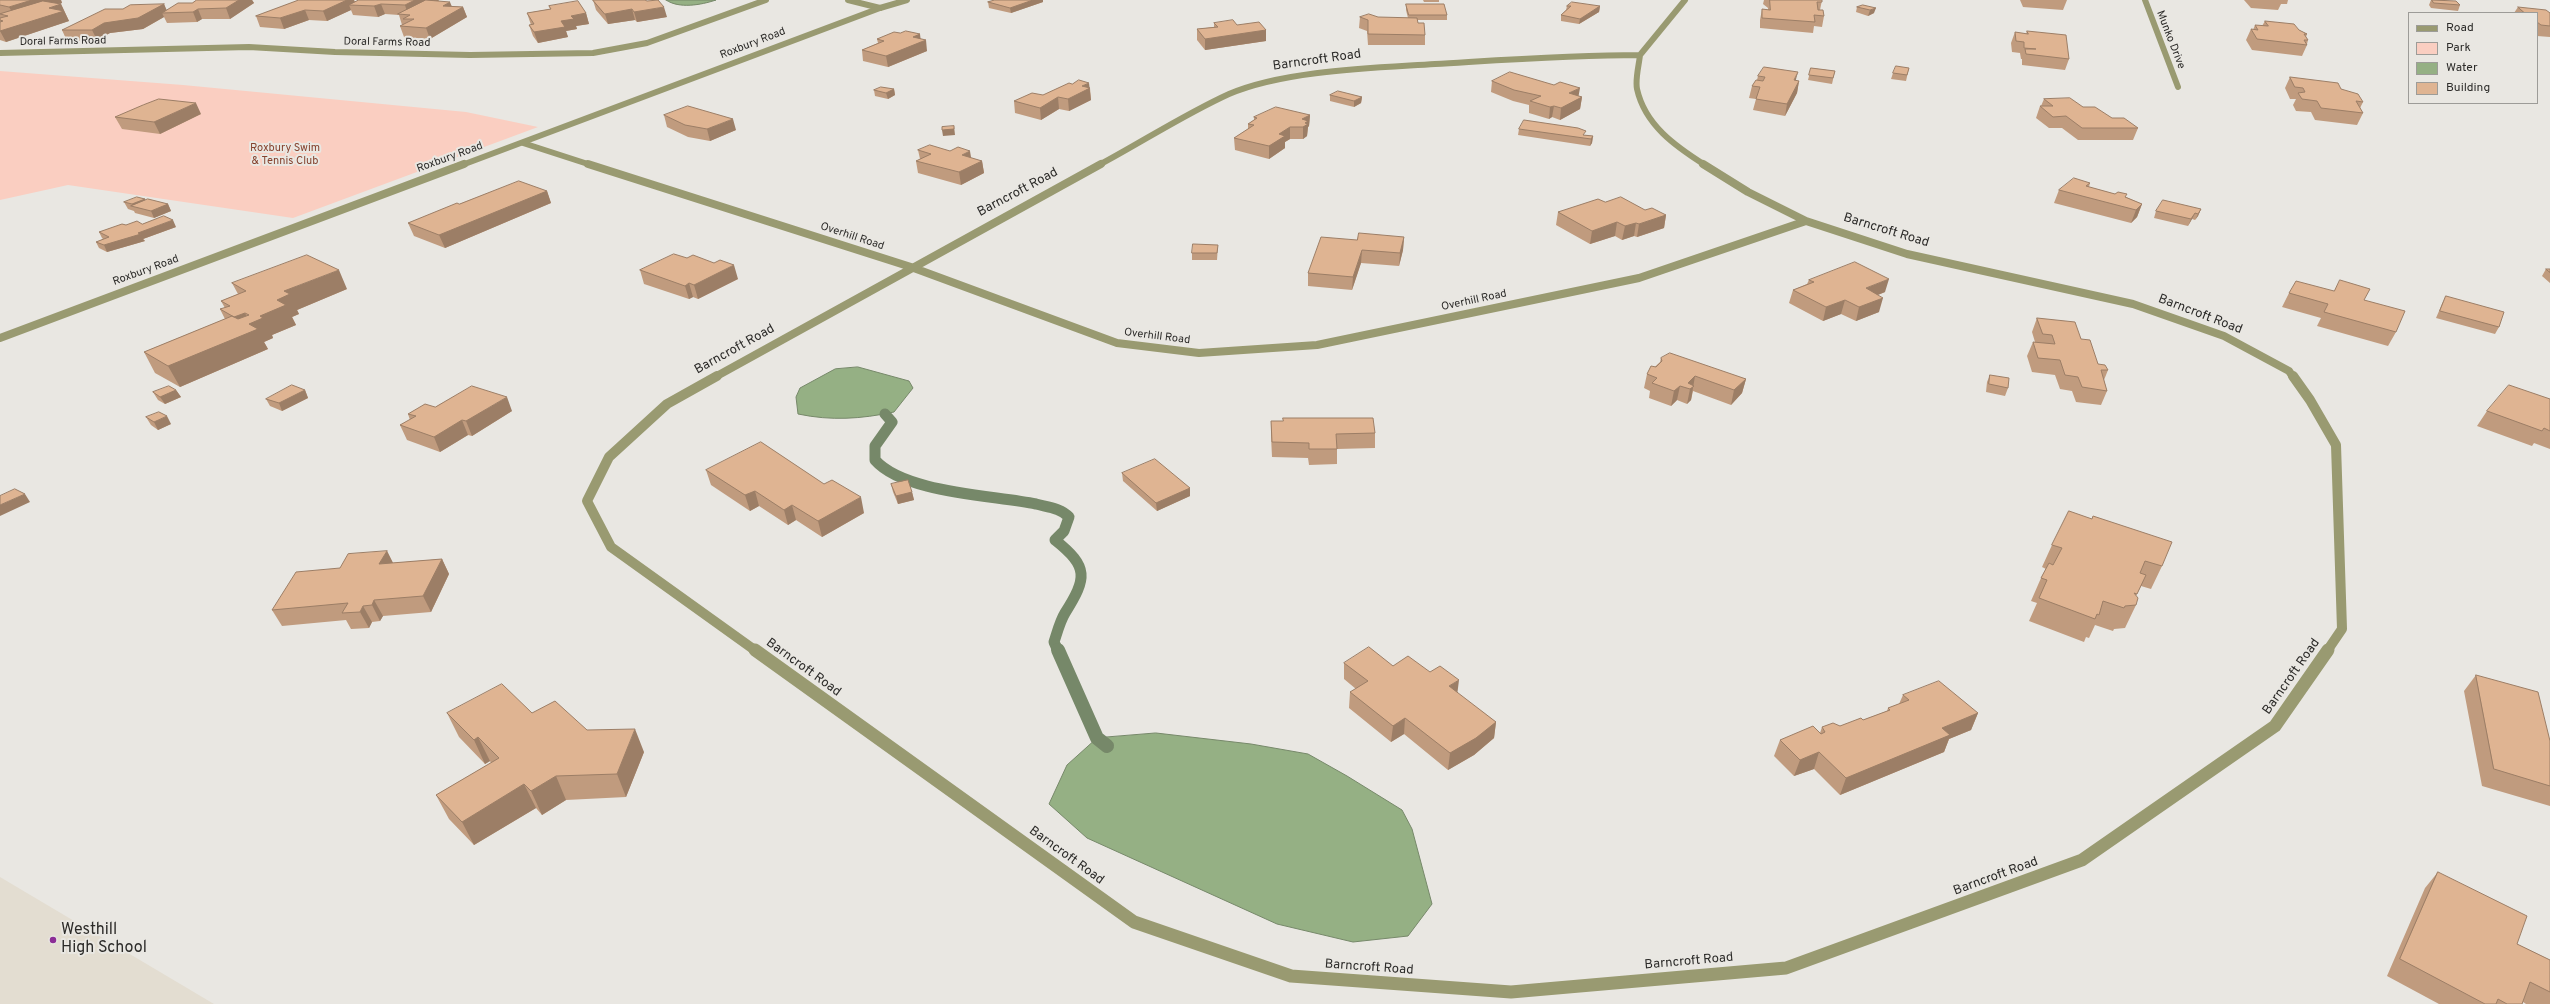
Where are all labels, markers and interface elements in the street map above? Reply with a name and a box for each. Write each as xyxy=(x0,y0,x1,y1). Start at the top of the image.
street label: Munko Drive xyxy=(2153,9,2187,71)
legend xyxy=(2408,12,2538,104)
text: Road xyxy=(2446,20,2474,36)
street label: Roxbury Road xyxy=(718,25,788,63)
street label: Doral Farms Road xyxy=(20,35,106,49)
street label: Doral Farms Road xyxy=(344,36,430,50)
text: Park xyxy=(2446,40,2471,56)
street label: Barncroft Road xyxy=(1272,47,1362,75)
text: Water xyxy=(2446,60,2478,76)
text: Building xyxy=(2446,80,2490,96)
street label: Roxbury Road xyxy=(415,140,485,176)
park label: Roxbury Swim & Tennis Club xyxy=(250,142,320,168)
street label: Barncroft Road xyxy=(975,165,1061,221)
street label: Barncroft Road xyxy=(1841,211,1931,251)
street label: Overhill Road xyxy=(818,220,886,254)
street label: Roxbury Road xyxy=(111,253,181,289)
street label: Overhill Road xyxy=(1440,288,1508,314)
street label: Barncroft Road xyxy=(2156,292,2244,338)
street label: Barncroft Road xyxy=(692,322,778,378)
street label: Overhill Road xyxy=(1123,326,1191,348)
street label: Barncroft Road xyxy=(762,636,844,700)
street label: Barncroft Road xyxy=(2260,636,2324,718)
street label: Barncroft Road xyxy=(1025,824,1107,888)
street label: Barncroft Road xyxy=(1951,854,2041,900)
place label: Westhill High School xyxy=(61,921,147,959)
marker: Westhill High School xyxy=(48,935,58,945)
street label: Barncroft Road xyxy=(1644,950,1734,974)
street label: Barncroft Road xyxy=(1324,957,1414,979)

